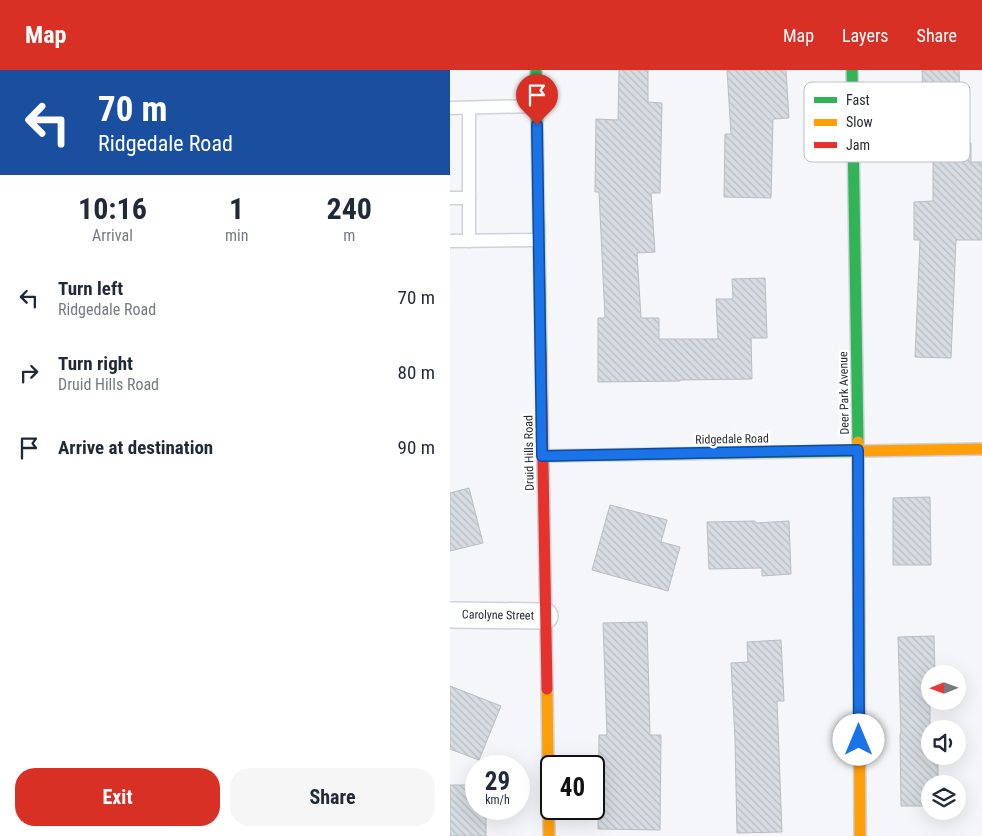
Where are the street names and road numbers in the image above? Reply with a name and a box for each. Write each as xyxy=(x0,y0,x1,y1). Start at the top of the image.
street label: Deer Park Avenue xyxy=(836,351,852,435)
street label: Druid Hills Road xyxy=(521,415,537,491)
street label: Ridgedale Road xyxy=(695,431,769,447)
street label: Carolyne Street xyxy=(462,607,535,623)

